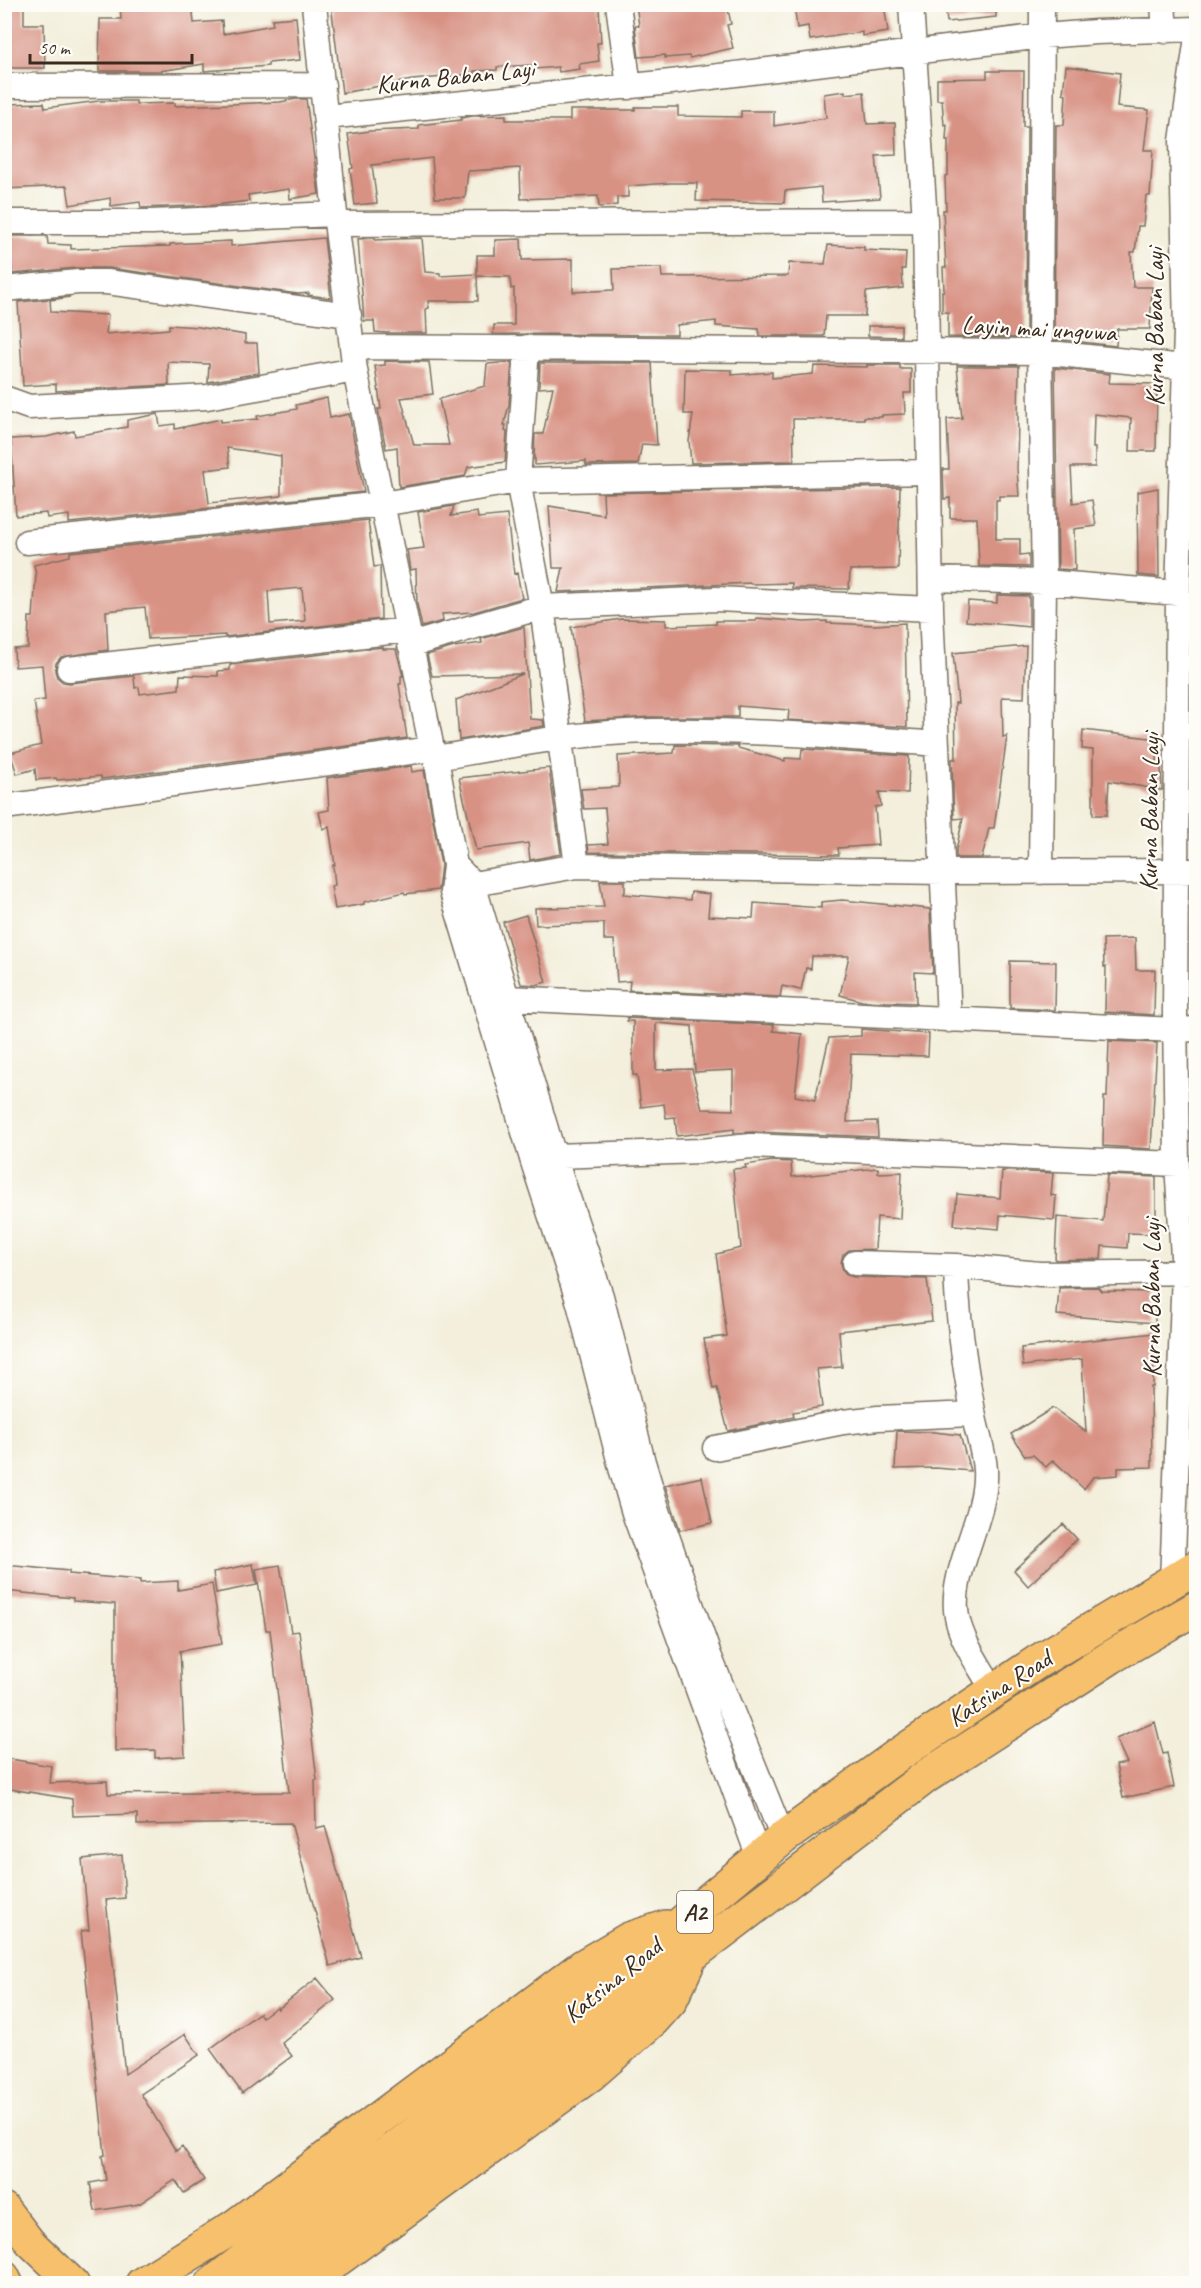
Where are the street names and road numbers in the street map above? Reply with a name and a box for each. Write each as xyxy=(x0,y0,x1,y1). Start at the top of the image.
street label: Kurna Baban Layi xyxy=(374,51,539,101)
street label: Kurna Baban Layi xyxy=(1138,245,1171,406)
street label: Layin mai unguwa xyxy=(961,308,1119,349)
street label: Kurna Baban Layi xyxy=(1132,729,1167,892)
street label: Kurna Baban Layi xyxy=(1135,1216,1168,1377)
street label: Katsina Road xyxy=(941,1640,1061,1734)
road number: A2 xyxy=(677,1891,713,1933)
street label: Katsina Road xyxy=(556,1928,671,2030)

